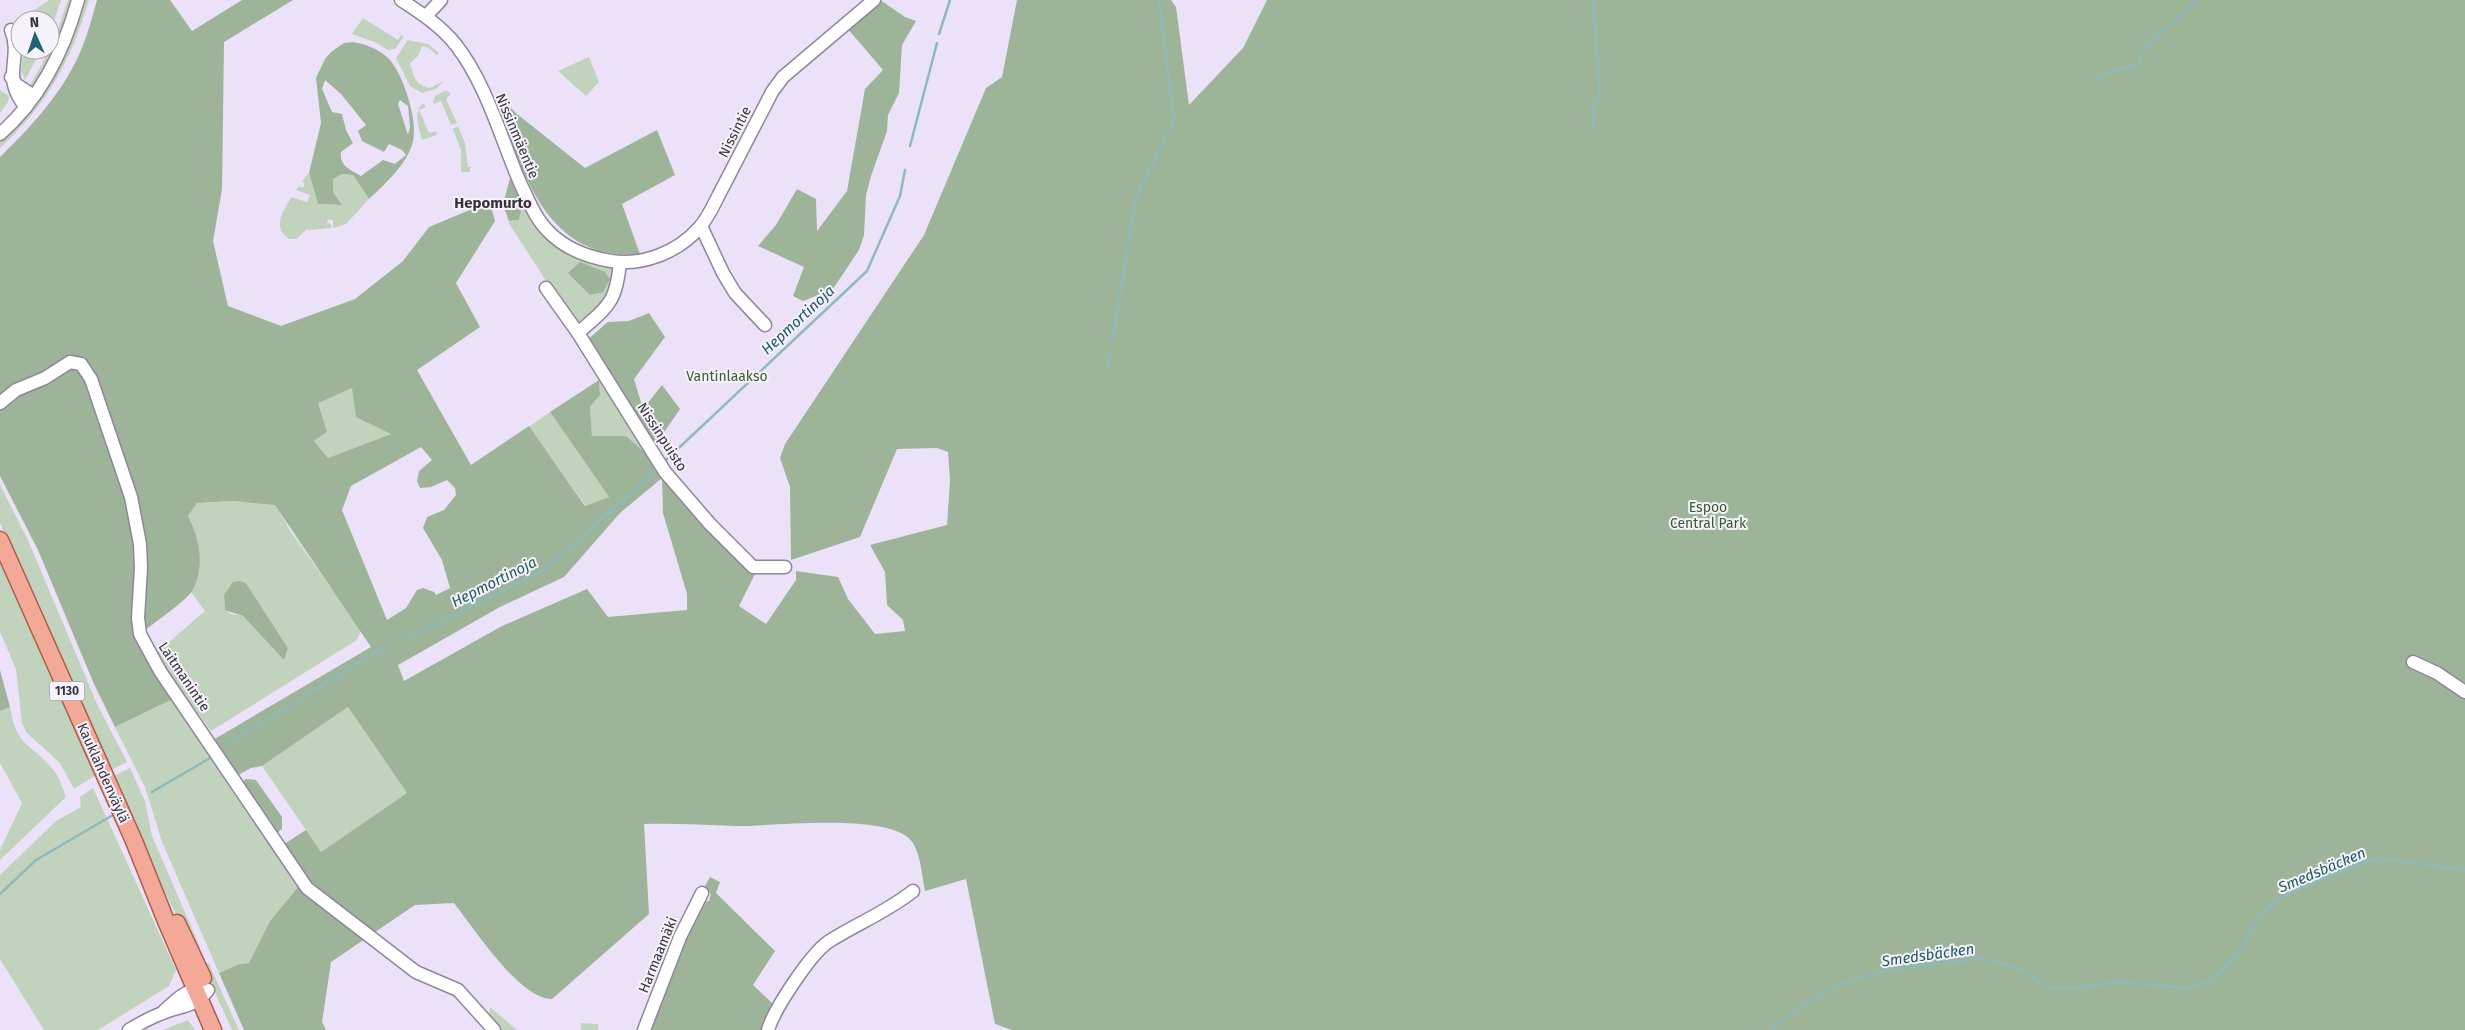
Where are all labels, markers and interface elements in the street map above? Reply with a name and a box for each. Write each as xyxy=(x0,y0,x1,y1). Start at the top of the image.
north arrow xyxy=(10,10,60,60)
text: N xyxy=(29,14,39,31)
street label: Nissinmäentie xyxy=(491,91,543,181)
street label: Nissintie xyxy=(715,104,755,160)
district label: Hepomurto xyxy=(454,194,532,212)
water label: Hepmortinoja xyxy=(758,282,838,358)
park label: Vantinlaakso xyxy=(686,368,768,385)
street label: Nissinpuisto xyxy=(633,399,691,475)
park label: Espoo Central Park xyxy=(1670,499,1747,532)
water label: Hepmortinoja xyxy=(448,553,540,611)
street label: Laitmanintie xyxy=(155,639,213,715)
road number: 1130 xyxy=(50,681,84,700)
street label: Kauklahdenväylä xyxy=(73,720,133,826)
water label: Smedsbäcken xyxy=(2275,844,2368,897)
street label: Harmaamäki xyxy=(635,915,681,995)
water label: Smedsbäcken xyxy=(1880,940,1975,971)

